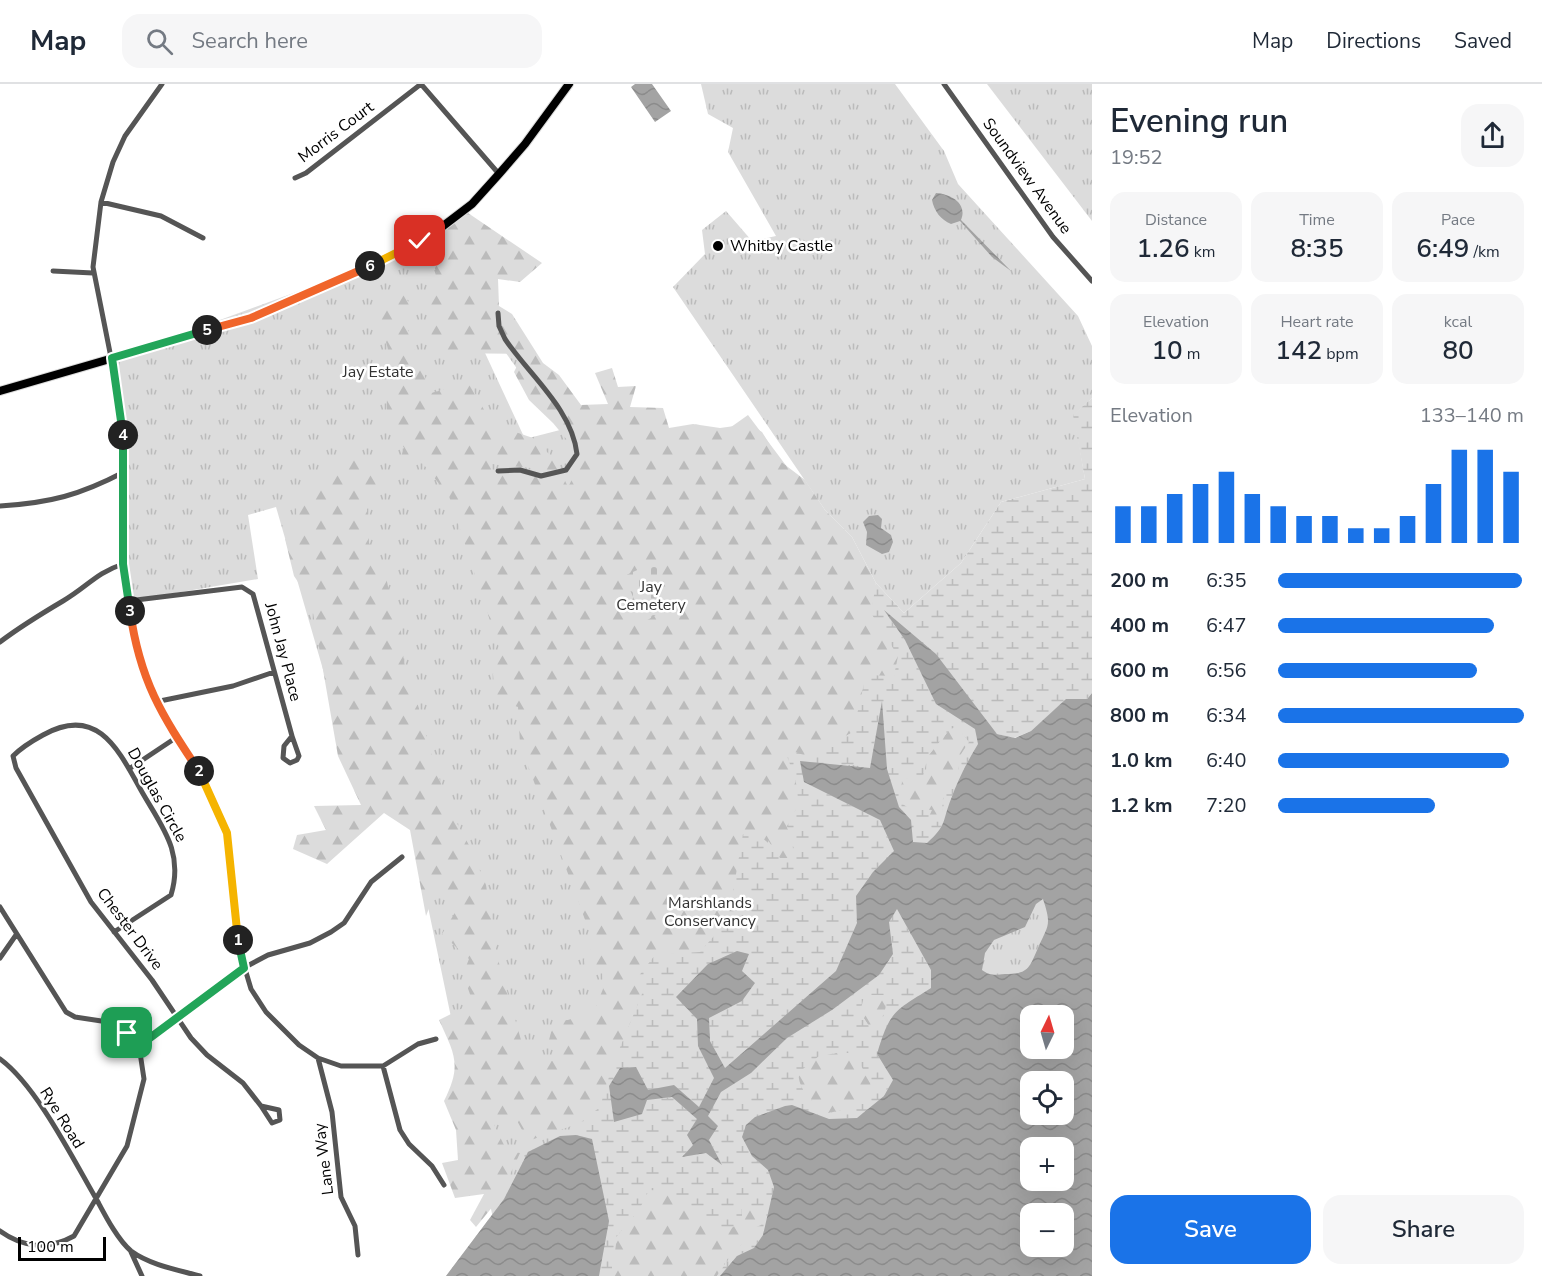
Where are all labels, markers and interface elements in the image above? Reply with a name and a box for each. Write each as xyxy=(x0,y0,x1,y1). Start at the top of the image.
search box xyxy=(122,14,542,68)
text: Map xyxy=(30,22,86,60)
icon: search xyxy=(143,25,176,58)
text: Search here xyxy=(191,26,308,56)
text: Map xyxy=(1252,27,1293,55)
text: Directions xyxy=(1326,27,1421,55)
text: Saved xyxy=(1454,27,1512,55)
street label: Morris Court xyxy=(294,96,379,168)
text: Evening run xyxy=(1110,99,1288,144)
button: share xyxy=(1461,104,1524,167)
street label: Soundview Avenue xyxy=(977,114,1077,238)
text: 19:52 xyxy=(1110,144,1163,171)
text: Distance xyxy=(1145,209,1207,231)
text: Time xyxy=(1299,209,1335,231)
text: Pace xyxy=(1441,209,1475,231)
pin xyxy=(394,215,445,266)
icon: check xyxy=(403,224,436,257)
text: 1.26 xyxy=(1137,231,1190,266)
text: 8:35 xyxy=(1291,231,1343,266)
text: 6:49 xyxy=(1416,231,1469,266)
place label: Whitby Castle xyxy=(730,235,833,257)
marker: Whitby Castle xyxy=(711,239,725,253)
text: km xyxy=(1190,241,1215,263)
text: /km xyxy=(1469,241,1500,263)
pin: 6 xyxy=(355,251,385,281)
text: 6 xyxy=(365,255,375,277)
text: Elevation xyxy=(1143,311,1209,333)
text: Heart rate xyxy=(1280,311,1354,333)
text: kcal xyxy=(1444,311,1472,333)
pin: 5 xyxy=(192,315,222,345)
text: 5 xyxy=(202,319,212,341)
text: 10 xyxy=(1151,333,1183,368)
text: 142 xyxy=(1275,333,1322,368)
text: 80 xyxy=(1442,333,1474,368)
text: m xyxy=(1183,343,1201,365)
text: bpm xyxy=(1322,343,1359,365)
park label: Jay Estate xyxy=(342,361,413,383)
text: Elevation xyxy=(1110,402,1193,429)
text: 133–140 m xyxy=(1420,402,1524,429)
pin: 4 xyxy=(108,420,138,450)
text: 4 xyxy=(118,424,128,446)
text: 200 m xyxy=(1110,567,1169,594)
text: 6:35 xyxy=(1206,567,1247,594)
park label: Jay Cemetery xyxy=(616,576,686,616)
pin: 3 xyxy=(115,596,145,626)
street label: John Jay Place xyxy=(259,599,307,704)
text: 3 xyxy=(125,600,135,622)
text: 400 m xyxy=(1110,612,1169,639)
text: 6:47 xyxy=(1206,612,1247,639)
text: 600 m xyxy=(1110,657,1169,684)
text: 6:56 xyxy=(1206,657,1247,684)
text: 800 m xyxy=(1110,702,1169,729)
text: 6:34 xyxy=(1206,702,1247,729)
street label: Douglas Circle xyxy=(122,744,192,846)
text: 1.0 km xyxy=(1110,747,1173,774)
text: 6:40 xyxy=(1206,747,1247,774)
pin: 2 xyxy=(184,756,214,786)
text: 2 xyxy=(194,760,204,782)
text: 1.2 km xyxy=(1110,792,1173,819)
text: 7:20 xyxy=(1206,792,1247,819)
street label: Chester Drive xyxy=(92,883,168,975)
park label: Marshlands Conservancy xyxy=(664,892,757,932)
pin: 1 xyxy=(223,925,253,955)
text: 1 xyxy=(233,929,243,951)
north arrow xyxy=(1020,1005,1074,1059)
map controls xyxy=(1020,1005,1074,1257)
pin xyxy=(101,1007,152,1058)
icon: arrive xyxy=(110,1016,143,1049)
button: locate xyxy=(1020,1071,1074,1125)
street label: Rye Road xyxy=(34,1083,90,1153)
street label: Lane Way xyxy=(309,1121,339,1196)
button: + xyxy=(1020,1137,1074,1191)
button: Save xyxy=(1110,1195,1311,1264)
button: Share xyxy=(1323,1195,1524,1264)
button: − xyxy=(1020,1203,1074,1257)
scale bar xyxy=(18,1234,106,1262)
text: 100 m xyxy=(27,1236,74,1258)

